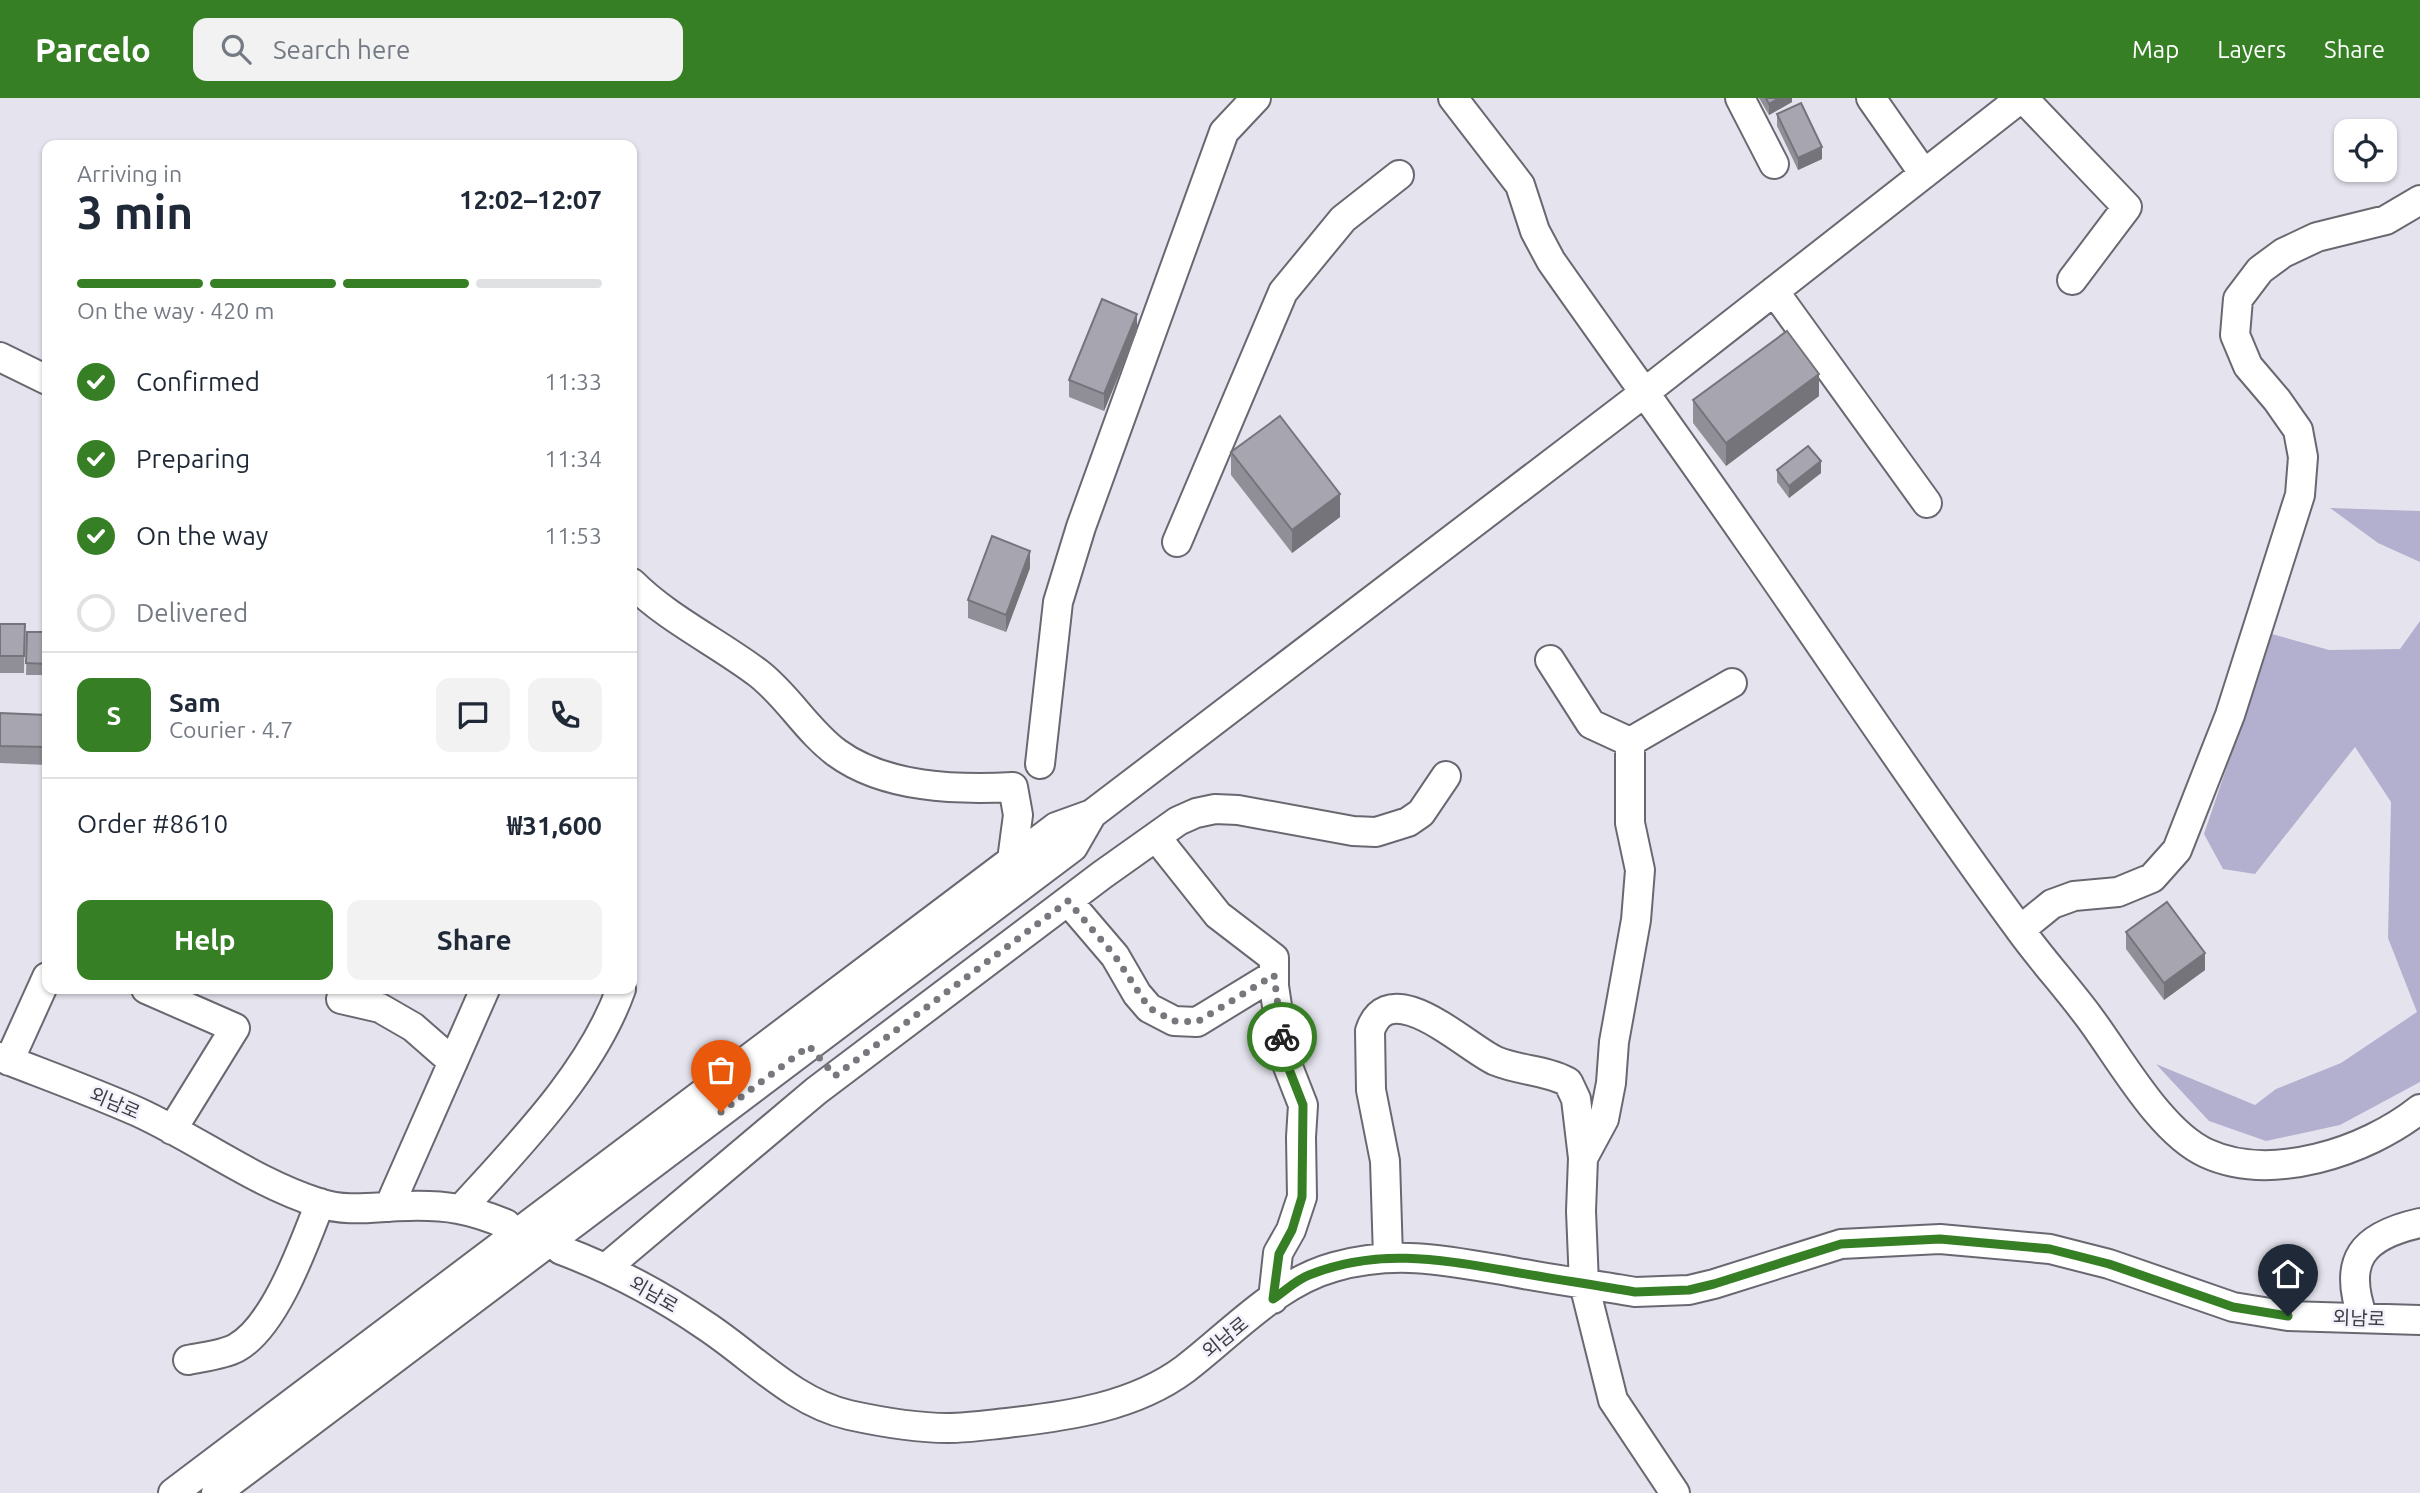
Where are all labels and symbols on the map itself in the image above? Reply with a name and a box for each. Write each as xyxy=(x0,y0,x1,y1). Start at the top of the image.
courier xyxy=(1247,1002,1317,1072)
pin xyxy=(691,1040,751,1112)
street label: 외남로 xyxy=(87,1083,143,1123)
pin xyxy=(2258,1244,2318,1316)
street label: 외남로 xyxy=(626,1271,682,1317)
street label: 외남로 xyxy=(2332,1306,2386,1330)
street label: 외남로 xyxy=(1198,1312,1252,1362)

